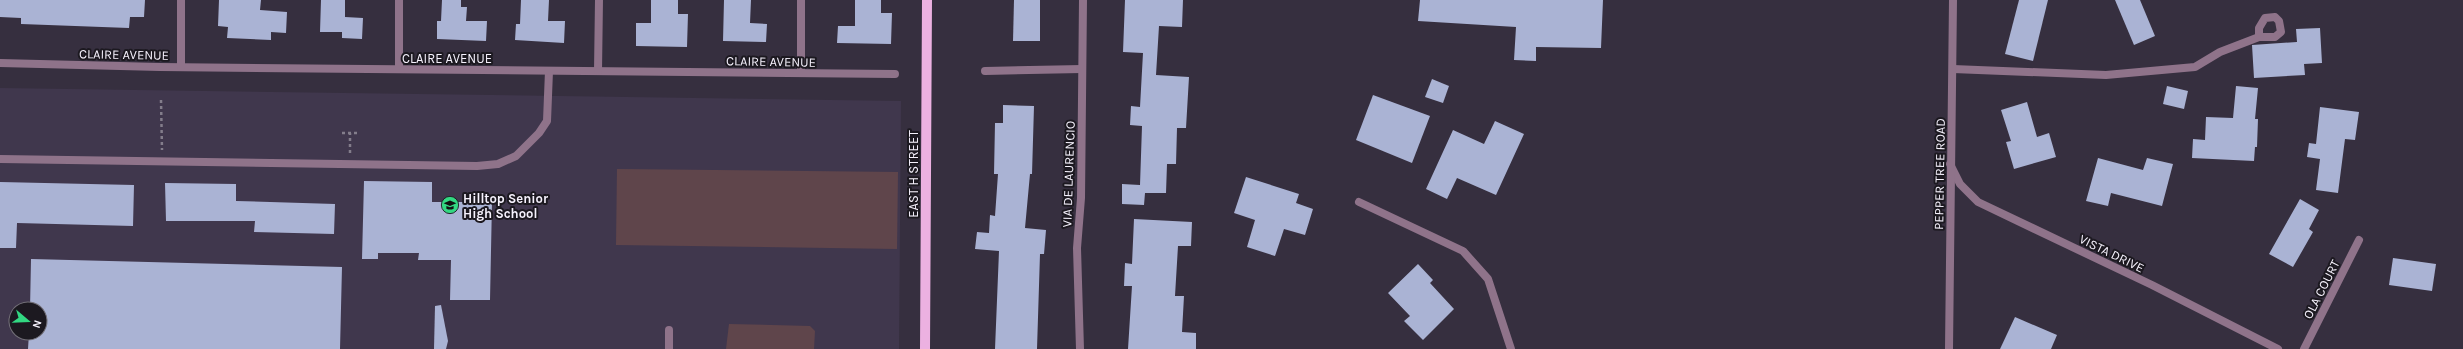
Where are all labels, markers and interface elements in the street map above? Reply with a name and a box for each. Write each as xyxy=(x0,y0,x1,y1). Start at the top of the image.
street label: CLAIRE AVENUE xyxy=(79,46,169,63)
street label: CLAIRE AVENUE xyxy=(402,51,492,66)
street label: CLAIRE AVENUE xyxy=(726,53,816,70)
street label: PEPPER TREE ROAD xyxy=(1931,118,1948,230)
street label: VIA DE LAURENCIO xyxy=(1059,120,1078,228)
street label: EAST H STREET xyxy=(906,130,921,218)
place label: Hilltop Senior High School xyxy=(463,191,549,221)
school or university icon: Hilltop Senior High School xyxy=(440,195,460,215)
street label: VISTA DRIVE xyxy=(2077,231,2147,276)
street label: OLA COURT xyxy=(2300,257,2343,321)
north arrow xyxy=(8,301,48,341)
text: N xyxy=(30,318,44,330)

